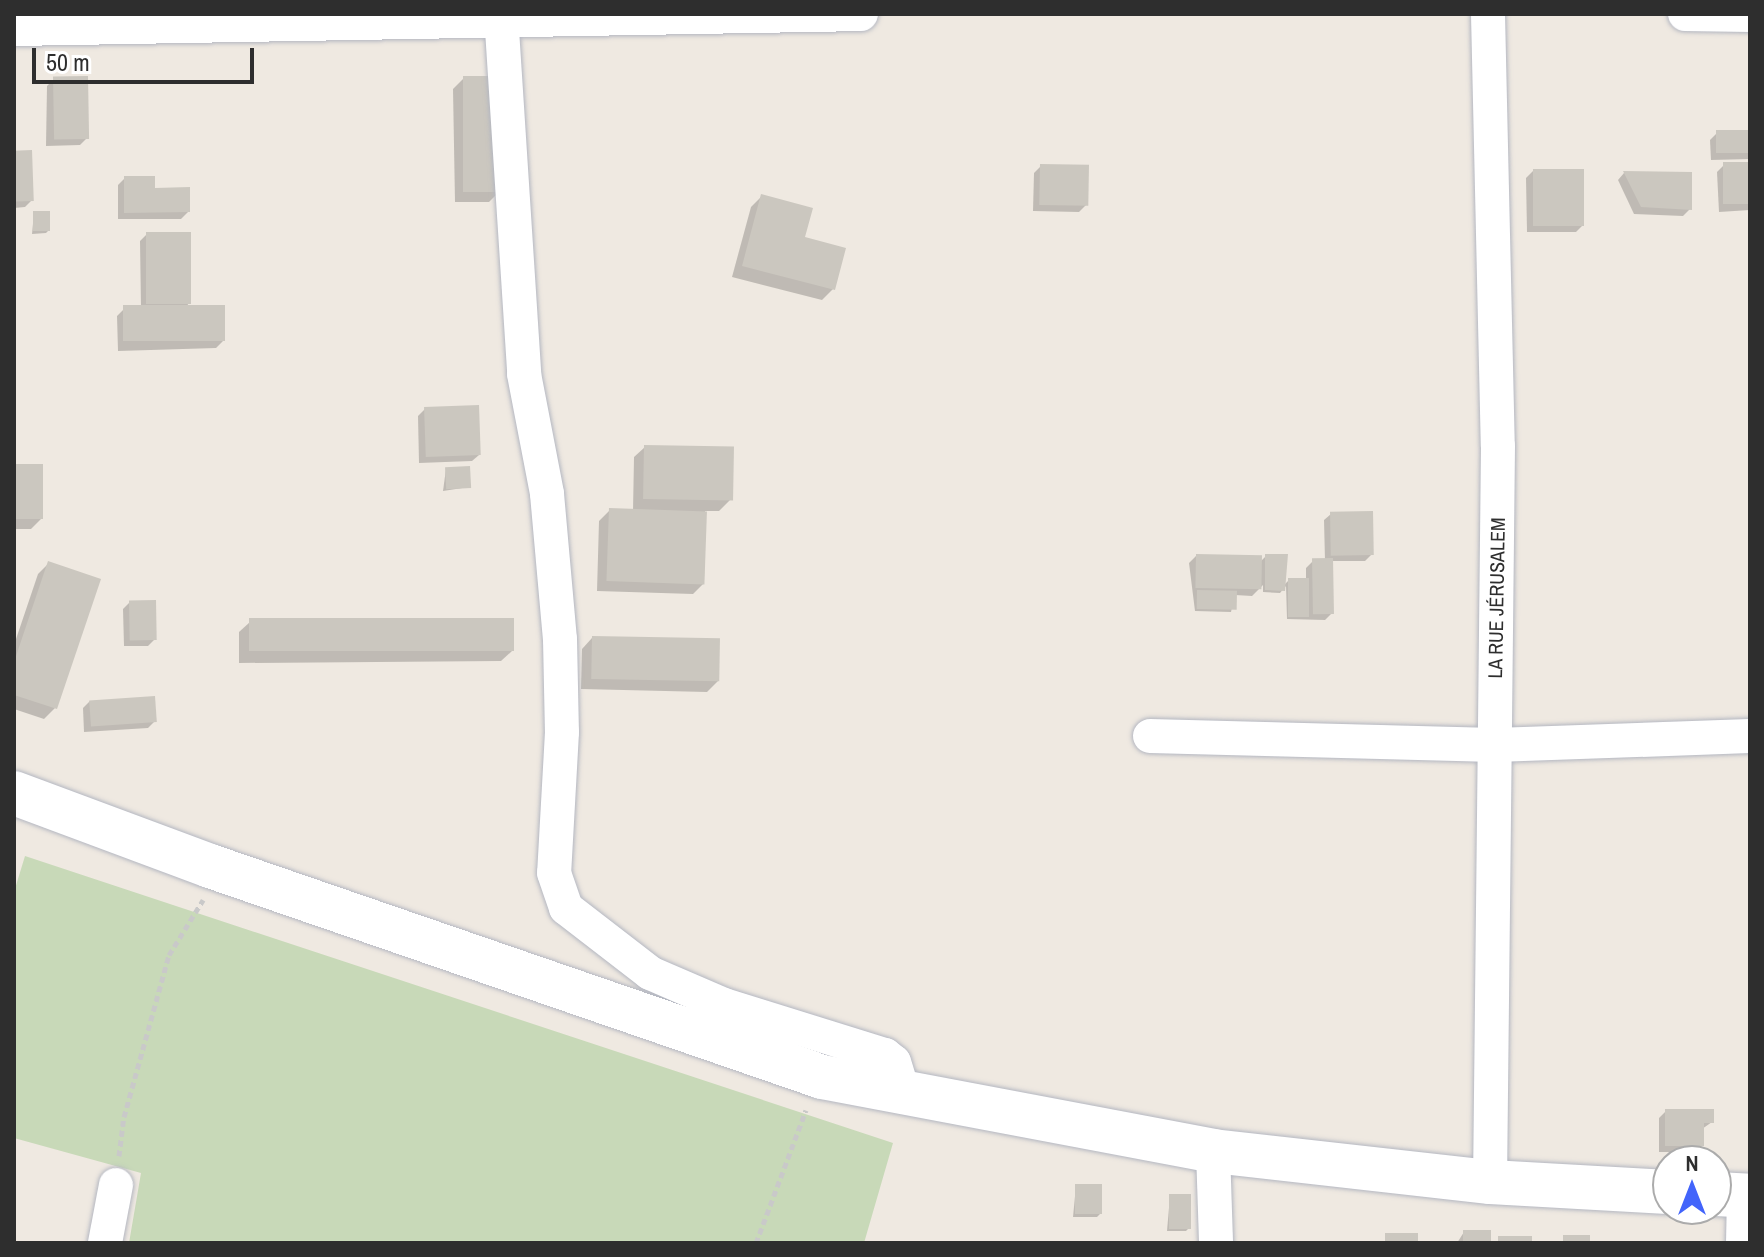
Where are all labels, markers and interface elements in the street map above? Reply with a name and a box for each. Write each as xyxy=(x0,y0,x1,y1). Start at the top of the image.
scale bar xyxy=(36,32,258,82)
text: 50 m xyxy=(46,46,90,78)
street label: LA RUE JÉRUSALEM xyxy=(1483,517,1509,679)
north arrow xyxy=(1652,1145,1732,1225)
text: N xyxy=(1685,1148,1699,1178)

